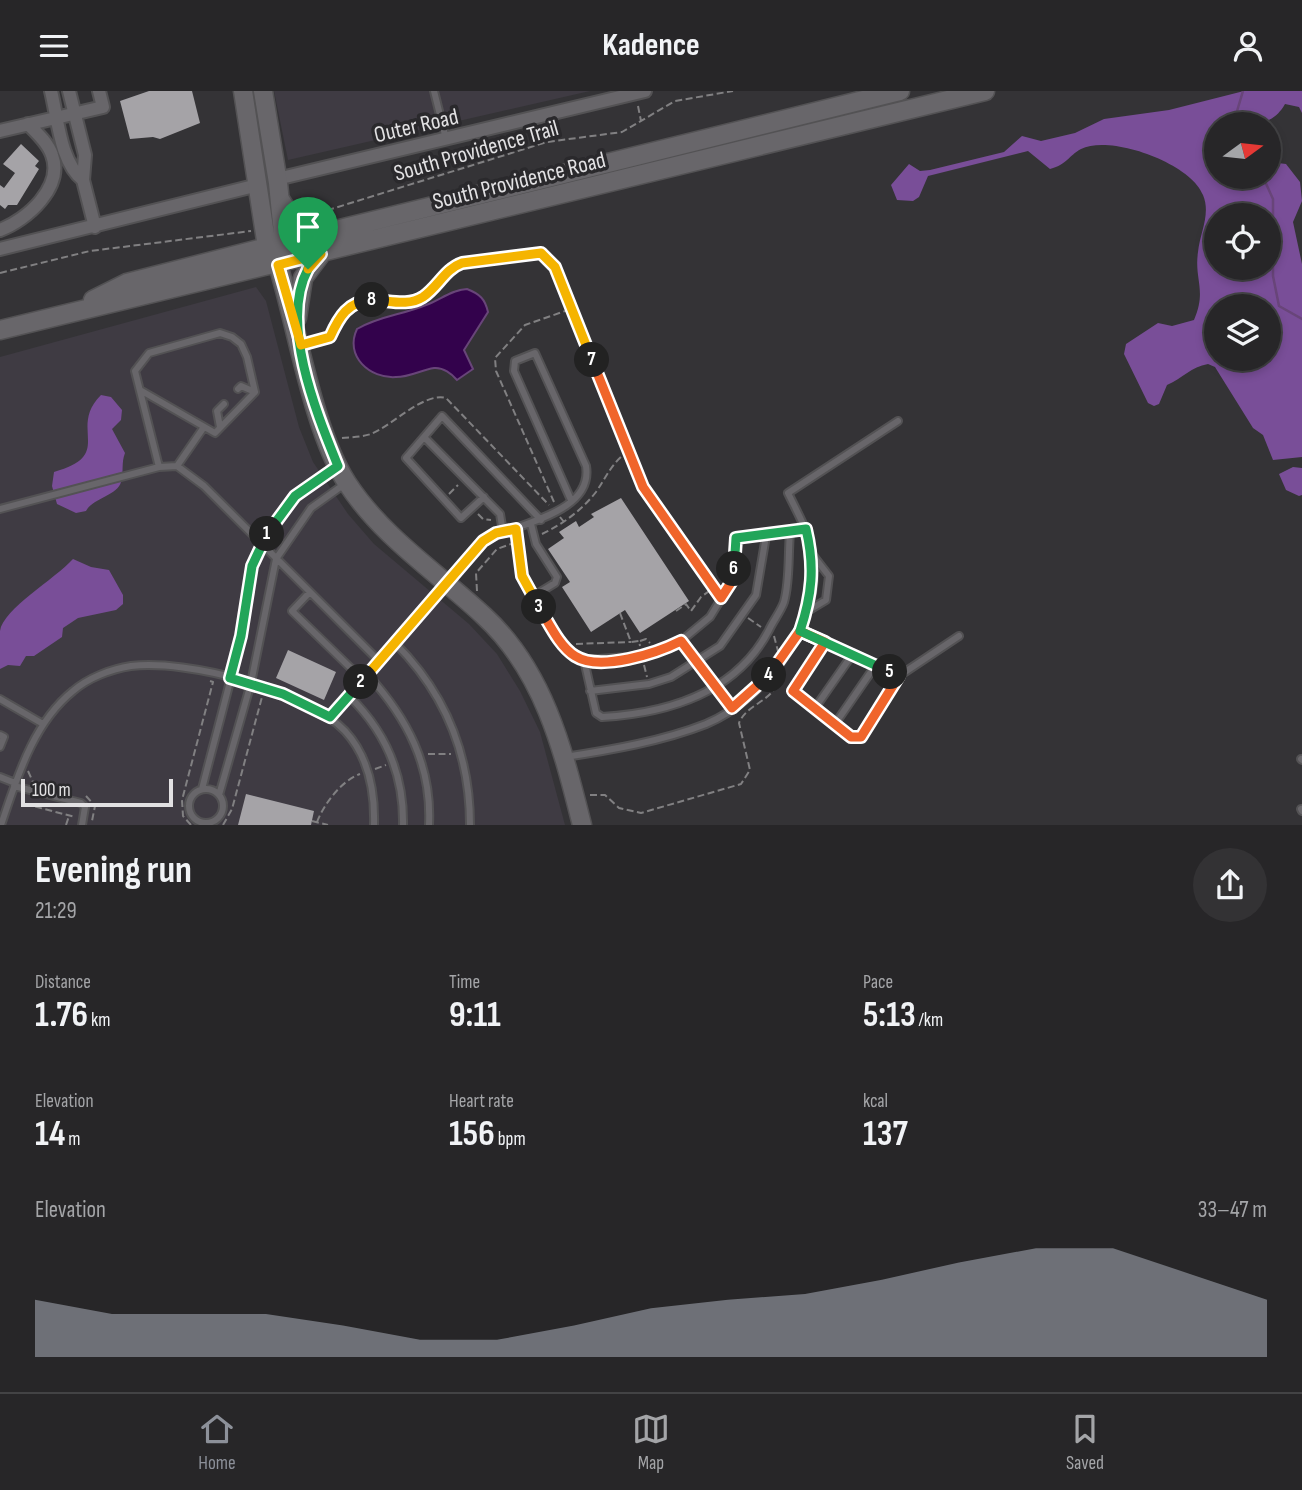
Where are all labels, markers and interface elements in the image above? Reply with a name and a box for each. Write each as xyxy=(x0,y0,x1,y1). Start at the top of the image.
text: Kadence xyxy=(602,26,700,65)
icon: menu xyxy=(35,27,73,65)
icon: person xyxy=(1229,27,1267,65)
street label: Outer Road xyxy=(371,103,461,149)
north arrow xyxy=(1204,112,1281,189)
map controls xyxy=(1204,112,1281,371)
street label: South Providence Trail xyxy=(391,114,562,188)
street label: South Providence Road xyxy=(430,146,609,216)
pin xyxy=(278,197,338,269)
button: locate xyxy=(1204,203,1281,280)
icon: arrive xyxy=(289,208,327,246)
pin: 8 xyxy=(354,283,390,318)
text: 8 xyxy=(367,288,376,311)
button: layers xyxy=(1204,294,1281,371)
pin: 7 xyxy=(574,343,610,377)
text: 7 xyxy=(587,348,596,371)
pin: 1 xyxy=(250,517,284,551)
text: 1 xyxy=(263,522,270,545)
pin: 6 xyxy=(716,552,752,587)
text: 6 xyxy=(729,557,738,580)
pin: 3 xyxy=(522,589,556,625)
text: 3 xyxy=(534,595,543,618)
pin: 5 xyxy=(872,655,908,689)
pin: 4 xyxy=(752,657,786,693)
text: 5 xyxy=(885,660,894,683)
text: 4 xyxy=(764,663,773,686)
pin: 2 xyxy=(344,665,378,699)
text: 2 xyxy=(356,670,365,693)
scale bar xyxy=(21,776,173,808)
text: 100 m xyxy=(32,779,71,802)
text: Evening run xyxy=(35,848,192,893)
button: share xyxy=(1193,848,1267,922)
text: 21:29 xyxy=(35,897,77,925)
text: Distance xyxy=(35,971,91,994)
text: Time xyxy=(449,971,480,994)
text: Pace xyxy=(863,971,893,994)
text: 1.76 xyxy=(35,994,88,1037)
text: 9:11 xyxy=(449,994,501,1037)
text: 5:13 xyxy=(863,994,916,1037)
text: km xyxy=(88,1009,110,1032)
text: /km xyxy=(916,1009,943,1032)
text: Elevation xyxy=(35,1090,94,1113)
text: Heart rate xyxy=(449,1090,514,1113)
text: kcal xyxy=(863,1090,888,1113)
text: 14 xyxy=(35,1113,65,1156)
text: 156 xyxy=(449,1113,495,1156)
text: 137 xyxy=(863,1113,908,1156)
text: m xyxy=(65,1128,81,1151)
text: bpm xyxy=(495,1128,526,1151)
text: Elevation xyxy=(35,1196,106,1224)
text: 33–47 m xyxy=(1198,1196,1267,1224)
tab: Home xyxy=(198,1410,236,1475)
tab: Map xyxy=(632,1410,670,1475)
tab: Saved xyxy=(1066,1410,1104,1475)

